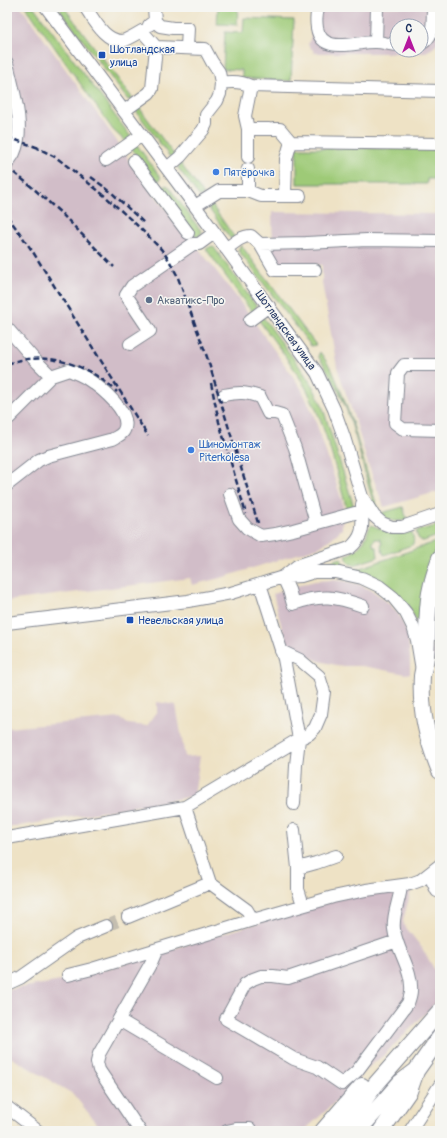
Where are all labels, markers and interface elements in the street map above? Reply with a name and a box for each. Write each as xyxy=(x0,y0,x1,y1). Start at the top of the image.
north arrow xyxy=(389,18,429,58)
text: С xyxy=(406,22,413,35)
place label: Шотландская улица xyxy=(109,43,175,69)
marker: Шотландская улица xyxy=(97,50,107,60)
place label: Пятёрочка xyxy=(224,166,275,179)
marker: Пятёрочка xyxy=(211,167,221,177)
street label: Шотландская улица xyxy=(252,288,319,372)
place label: Акватикс-Про xyxy=(157,294,224,307)
marker: Акватикс-Про xyxy=(144,295,154,305)
place label: Шиномонтаж Piterkolesa xyxy=(199,438,261,464)
marker: Шиномонтаж Piterkolesa xyxy=(186,445,196,455)
place label: Невельская улица xyxy=(138,614,223,627)
marker: Невельская улица xyxy=(125,615,135,625)

